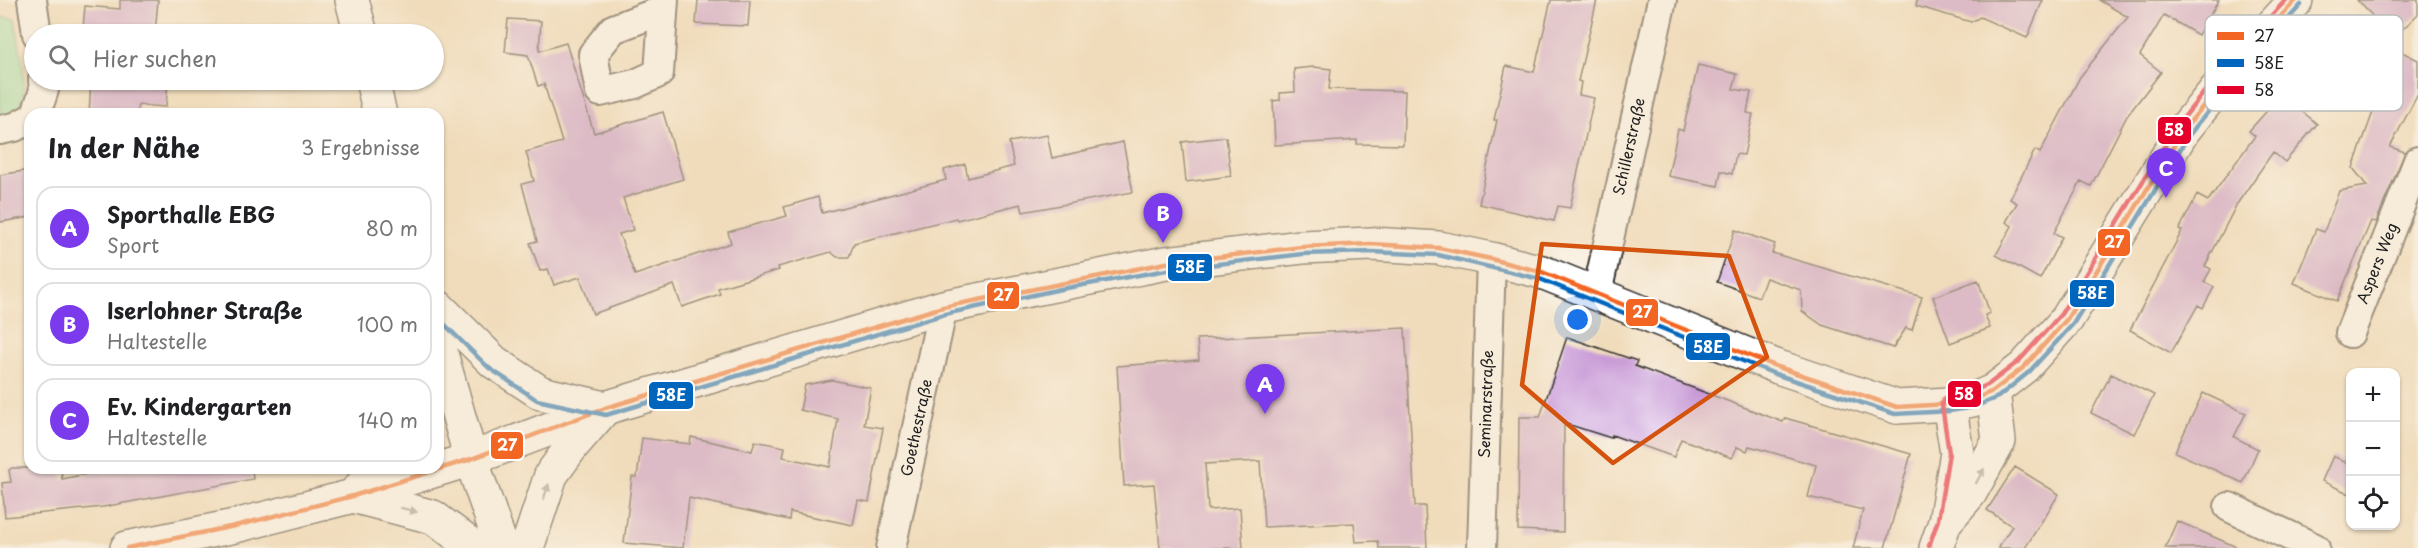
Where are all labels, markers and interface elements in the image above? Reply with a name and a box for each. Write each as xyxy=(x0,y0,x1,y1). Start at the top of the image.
legend xyxy=(2205,15,2403,111)
text: 27 xyxy=(2254,23,2274,47)
search box xyxy=(24,24,444,90)
icon: search xyxy=(45,41,78,74)
text: Hier suchen xyxy=(93,41,217,74)
text: 58E xyxy=(2254,50,2284,74)
text: 58 xyxy=(2254,77,2274,101)
street label: Schillerstraße xyxy=(1606,95,1650,197)
line badge: 58 xyxy=(2157,116,2192,145)
text: 58 xyxy=(2164,117,2184,141)
text: In der Nähe xyxy=(48,128,200,167)
text: 3 Ergebnisse xyxy=(301,132,420,162)
pin: C xyxy=(2146,148,2186,198)
pin: B xyxy=(1144,194,1182,243)
text: Sporthalle EBG xyxy=(107,197,275,230)
text: A xyxy=(62,213,77,243)
text: 80 m xyxy=(366,213,418,243)
street label: Aspers Weg xyxy=(2350,219,2403,307)
line badge: 27 xyxy=(2097,228,2131,257)
text: 27 xyxy=(2104,229,2125,253)
text: Sport xyxy=(107,230,159,260)
line badge: 58E xyxy=(1167,253,1213,282)
text: 58E xyxy=(1175,254,1205,278)
line badge: 58E xyxy=(2069,279,2115,308)
text: 58E xyxy=(2077,280,2107,304)
line badge: 27 xyxy=(986,281,1020,310)
text: 27 xyxy=(993,282,1014,306)
text: Iserlohner Straße xyxy=(107,293,303,326)
line badge: 27 xyxy=(1625,298,1659,327)
text: 27 xyxy=(1632,299,1653,323)
your location xyxy=(1563,305,1592,334)
text: B xyxy=(63,309,76,339)
text: 100 m xyxy=(357,309,418,339)
text: Haltestelle xyxy=(107,326,207,356)
line badge: 58E xyxy=(1685,332,1731,361)
text: 58E xyxy=(1693,334,1723,358)
street label: Seminarstraße xyxy=(1472,350,1498,458)
pin: A xyxy=(1246,364,1284,414)
map controls xyxy=(2346,368,2400,530)
button: + xyxy=(2346,368,2400,422)
street label: Goethestraße xyxy=(894,377,937,478)
line badge: 58 xyxy=(1947,380,1982,408)
line badge: 58E xyxy=(648,381,694,410)
text: 58 xyxy=(1954,381,1974,405)
text: 58E xyxy=(656,382,686,406)
text: Ev. Kindergarten xyxy=(107,389,292,422)
text: C xyxy=(62,405,77,435)
text: 140 m xyxy=(358,405,418,435)
text: Haltestelle xyxy=(107,422,207,452)
button: − xyxy=(2346,422,2400,476)
line badge: 27 xyxy=(490,431,524,460)
text: 27 xyxy=(497,432,518,456)
one-way arrow xyxy=(1975,467,1985,484)
button: locate xyxy=(2346,476,2400,530)
one-way arrow xyxy=(541,483,551,501)
one-way arrow xyxy=(400,506,418,516)

